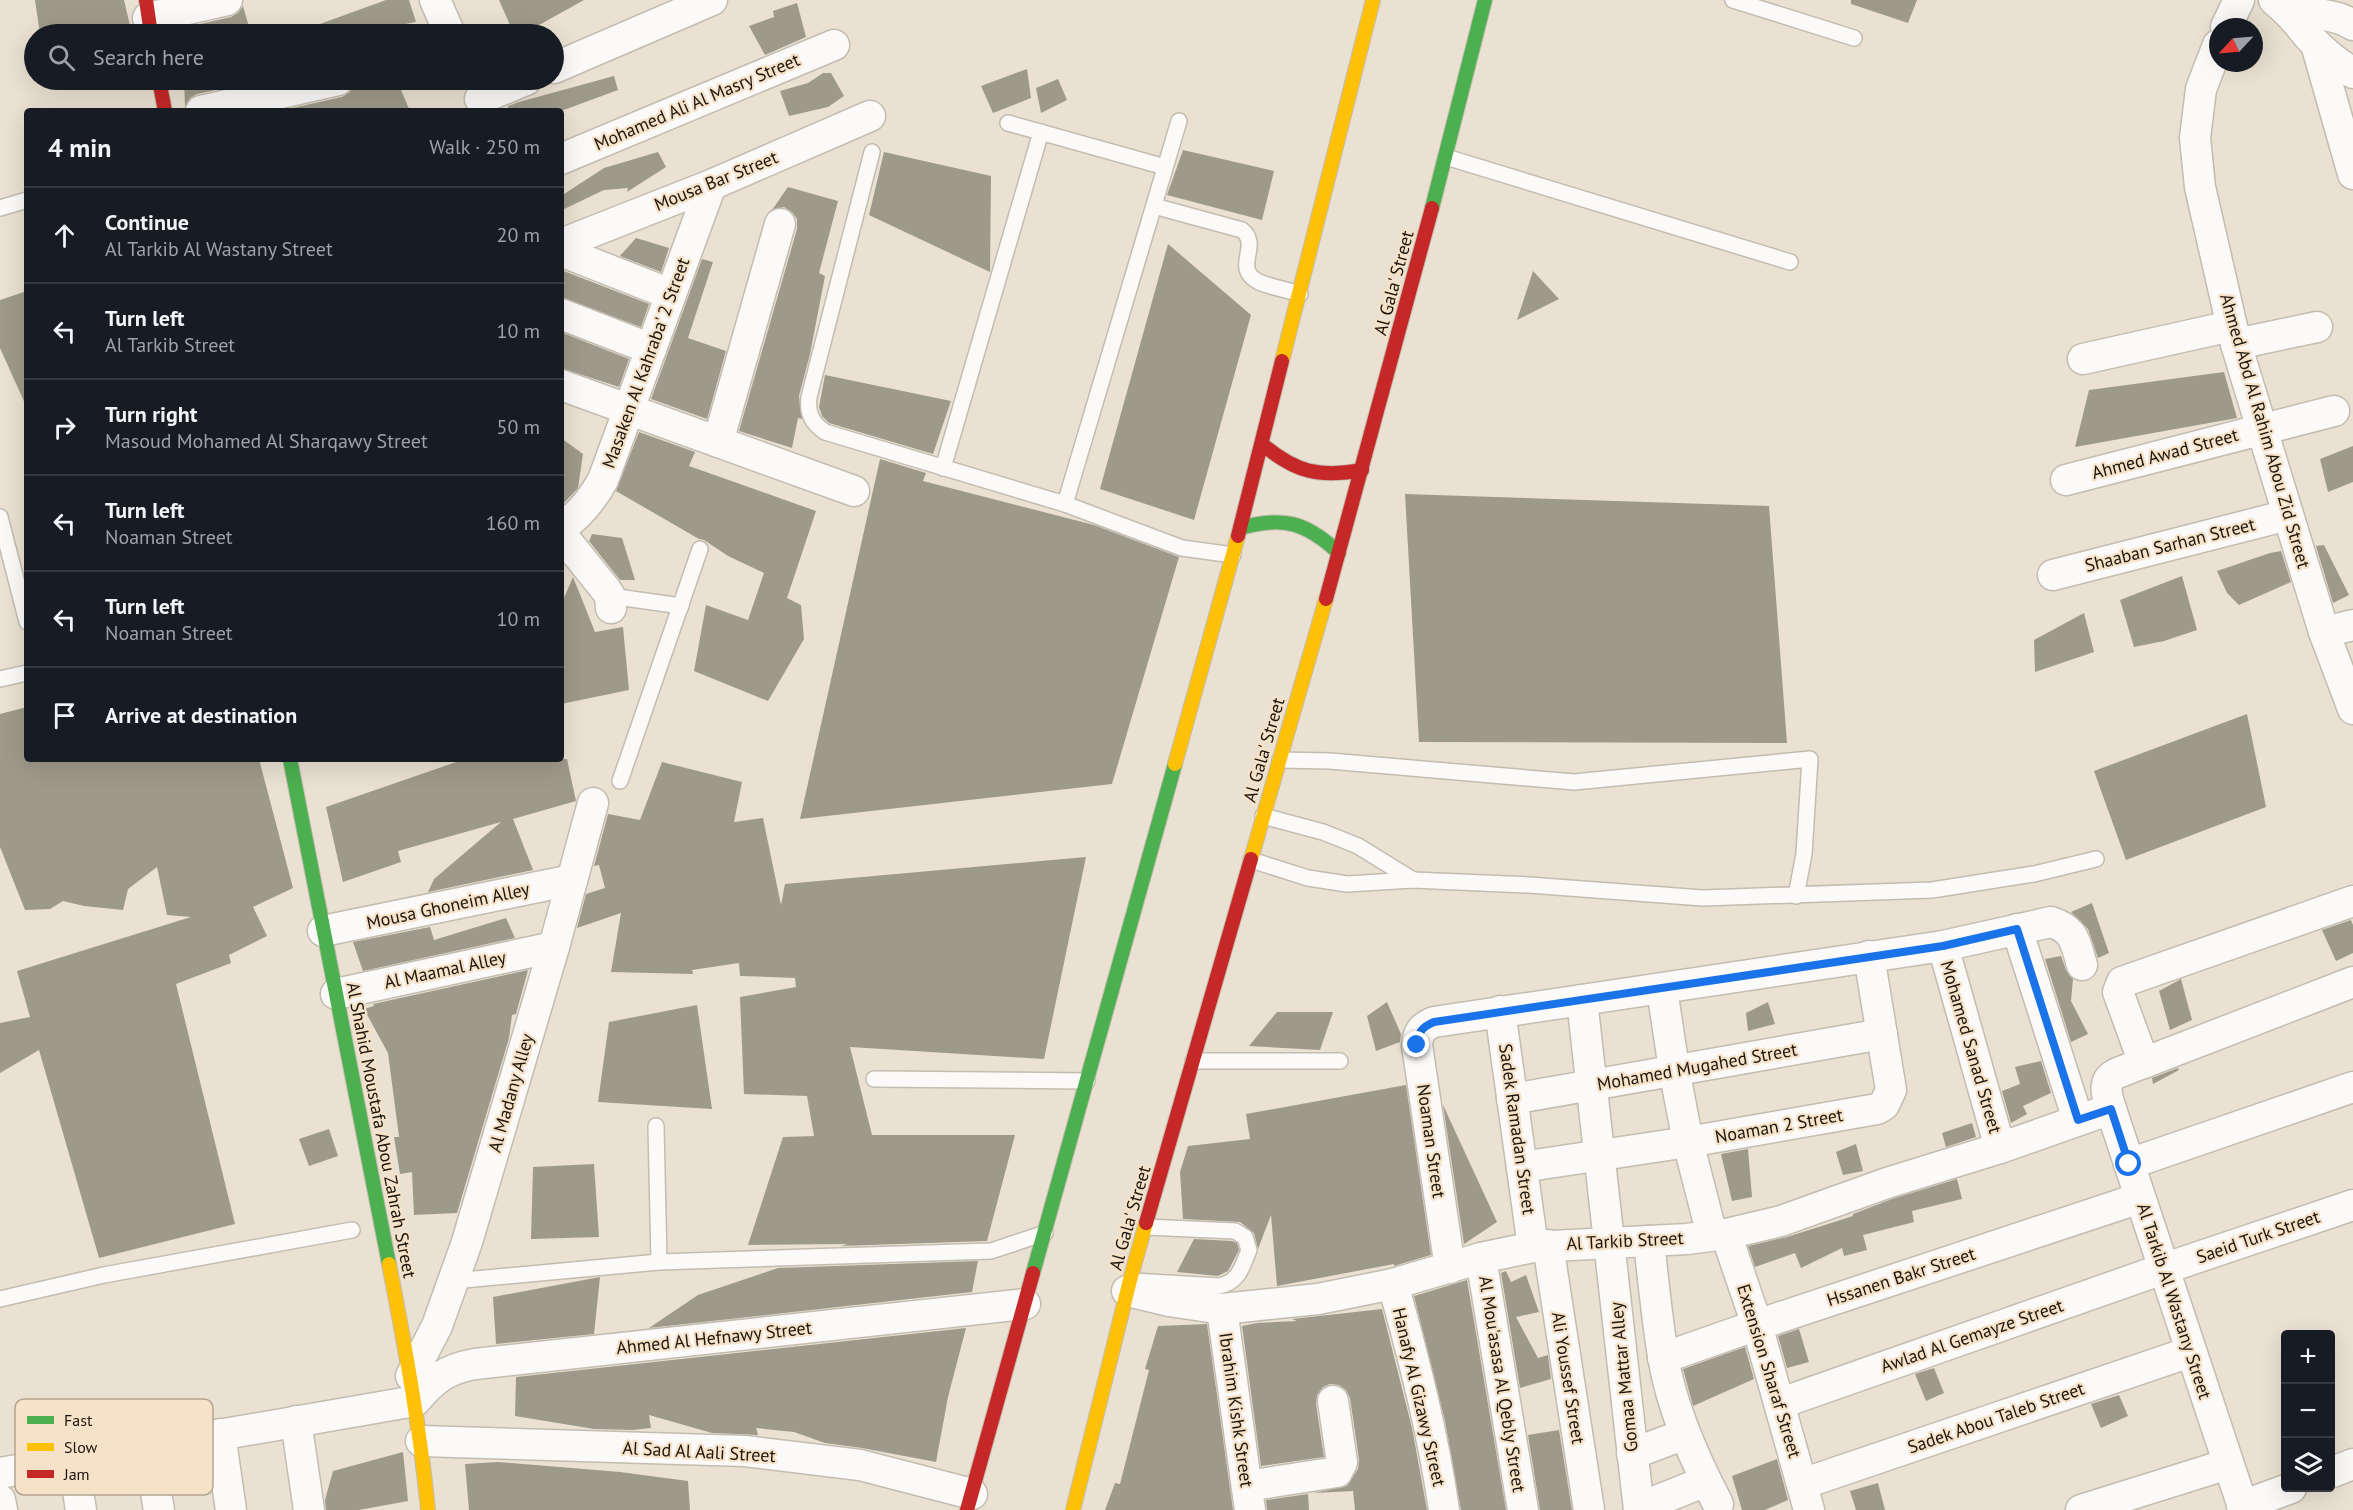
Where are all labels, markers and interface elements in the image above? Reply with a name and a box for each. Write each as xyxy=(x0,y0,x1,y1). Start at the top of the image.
north arrow xyxy=(2209,18,2263,72)
search box xyxy=(24,24,564,90)
icon: search xyxy=(45,41,78,74)
text: Search here xyxy=(93,43,204,71)
street label: Mohamed Ali Al Masry Street xyxy=(591,48,803,155)
text: 4 min xyxy=(48,131,111,164)
text: Walk · 250 m xyxy=(429,134,540,160)
street label: Mousa Bar Street xyxy=(651,145,781,216)
text: Continue xyxy=(105,208,189,236)
icon: ahead xyxy=(48,219,81,252)
text: 20 m xyxy=(497,222,540,248)
street label: Al Gala' Street xyxy=(1368,228,1419,338)
text: Al Tarkib Al Wastany Street xyxy=(105,236,333,262)
street label: Masaken Al Kahraba' 2 Street xyxy=(597,254,694,471)
street label: Ahmed Abd Al Rahim Abou Zid Street xyxy=(2215,291,2316,571)
text: Turn left xyxy=(105,304,185,332)
icon: left xyxy=(48,315,81,348)
text: 10 m xyxy=(497,318,540,344)
text: Al Tarkib Street xyxy=(105,332,235,358)
text: Turn right xyxy=(105,400,197,428)
icon: right xyxy=(48,411,81,444)
text: 50 m xyxy=(497,414,540,440)
street label: Ahmed Awad Street xyxy=(2089,423,2241,484)
text: Masoud Mohamed Al Sharqawy Street xyxy=(105,428,428,454)
text: Turn left xyxy=(105,496,185,524)
icon: left xyxy=(48,507,81,540)
text: 160 m xyxy=(486,510,540,536)
street label: Shaaban Sarhan Street xyxy=(2082,512,2257,577)
text: Noaman Street xyxy=(105,524,233,550)
text: Turn left xyxy=(105,592,185,620)
icon: left xyxy=(48,603,81,636)
text: 10 m xyxy=(497,606,540,632)
text: Noaman Street xyxy=(105,620,233,646)
street label: Al Gala' Street xyxy=(1238,695,1289,805)
icon: arrive xyxy=(48,699,81,732)
text: Arrive at destination xyxy=(105,701,297,729)
street label: Mousa Ghoneim Alley xyxy=(364,877,532,934)
street label: Al Maamal Alley xyxy=(382,945,508,994)
street label: Mohamed Sanad Street xyxy=(1936,958,2007,1136)
street label: Al Shahid Moustafa Abou Zahrah Street xyxy=(341,980,422,1280)
street label: Al Madany Alley xyxy=(483,1030,539,1155)
route end xyxy=(1403,1031,1429,1057)
street label: Mohamed Mugahed Street xyxy=(1595,1038,1799,1095)
street label: Sadek Ramadan Street xyxy=(1494,1042,1541,1216)
street label: Noaman Street xyxy=(1412,1082,1451,1199)
street label: Noaman 2 Street xyxy=(1713,1103,1845,1148)
route start xyxy=(2115,1150,2141,1176)
street label: Al Gala' Street xyxy=(1104,1163,1155,1273)
street label: Al Tarkib Al Wastany Street xyxy=(2132,1200,2217,1402)
street label: Saeid Turk Street xyxy=(2193,1205,2323,1268)
street label: Al Tarkib Street xyxy=(1566,1226,1684,1255)
street label: Hssanen Bakr Street xyxy=(1824,1242,1978,1311)
street label: Al Mou'asasa Al Qebly Street xyxy=(1474,1274,1531,1494)
street label: Extension Sharaf Street xyxy=(1732,1281,1807,1460)
street label: Awlad Al Gemayze Street xyxy=(1877,1293,2066,1378)
street label: Gomaa Mattar Alley xyxy=(1604,1300,1643,1453)
street label: Hanafy Al Gizawy Street xyxy=(1388,1305,1451,1489)
street label: Ali Youssef Street xyxy=(1547,1310,1590,1446)
street label: Ahmed Al Hefnawy Street xyxy=(615,1316,813,1359)
map controls xyxy=(2281,1330,2335,1492)
button: + xyxy=(2281,1330,2335,1384)
street label: Ibrahim Kishk Street xyxy=(1214,1331,1259,1489)
street label: Sadek Abou Taleb Street xyxy=(1904,1376,2087,1459)
button: − xyxy=(2281,1384,2335,1438)
legend xyxy=(15,1399,213,1495)
text: Fast xyxy=(64,1410,93,1430)
street label: Al Sad Al Aali Street xyxy=(622,1436,776,1467)
text: Slow xyxy=(64,1437,98,1457)
button: layers xyxy=(2281,1438,2335,1492)
text: Jam xyxy=(63,1464,90,1484)

